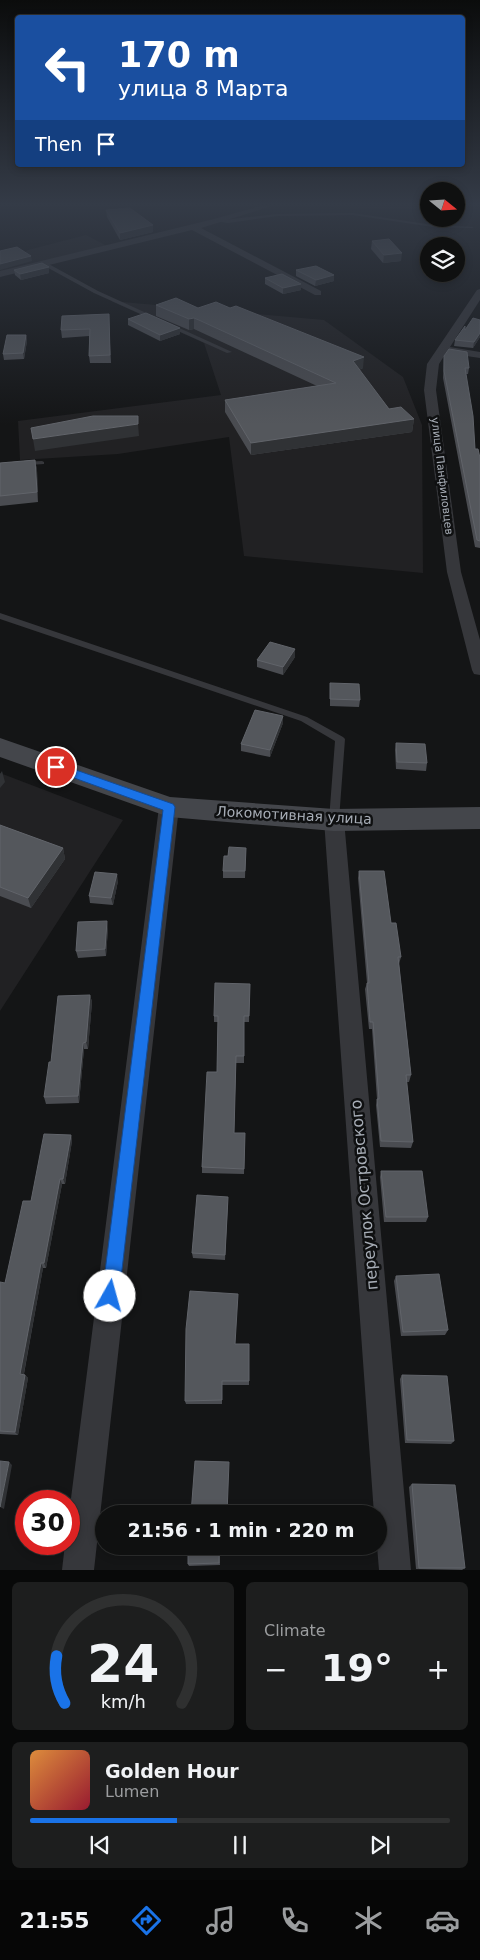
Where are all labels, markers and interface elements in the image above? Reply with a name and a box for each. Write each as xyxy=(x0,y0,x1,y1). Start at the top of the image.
icon: left xyxy=(35,35,100,100)
text: 170 m xyxy=(118,35,240,75)
text: улица 8 Марта xyxy=(118,76,289,101)
icon: arrive xyxy=(92,130,120,158)
text: Then xyxy=(35,133,82,155)
north arrow xyxy=(420,182,465,228)
map controls xyxy=(420,182,465,282)
button: layers xyxy=(420,237,465,282)
street label: улица Панфиловцев xyxy=(428,417,456,535)
pin xyxy=(35,746,77,788)
icon: arrive xyxy=(42,753,70,781)
street label: Локомотивная улица xyxy=(216,803,372,827)
street label: переулок Островского xyxy=(346,1099,382,1291)
position arrow xyxy=(83,1269,135,1321)
speed limit sign: 30 xyxy=(15,1490,80,1555)
text: 21:56 · 1 min · 220 m xyxy=(127,1519,355,1541)
text: Climate xyxy=(264,1621,326,1640)
text: 24 xyxy=(87,1634,159,1694)
text: 19° xyxy=(321,1646,393,1690)
text: − xyxy=(264,1653,287,1686)
text: + xyxy=(427,1653,450,1686)
text: km/h xyxy=(100,1691,146,1712)
text: Golden Hour xyxy=(105,1760,239,1782)
text: Lumen xyxy=(105,1782,159,1801)
icon: previous xyxy=(86,1831,114,1859)
icon: pause xyxy=(226,1831,254,1859)
icon: next xyxy=(366,1831,394,1859)
icon: directions xyxy=(129,1903,164,1938)
icon: music xyxy=(203,1903,238,1938)
icon: phone xyxy=(277,1903,312,1938)
icon: climate xyxy=(351,1903,386,1938)
icon: car xyxy=(425,1903,460,1938)
text: 21:55 xyxy=(20,1908,90,1933)

